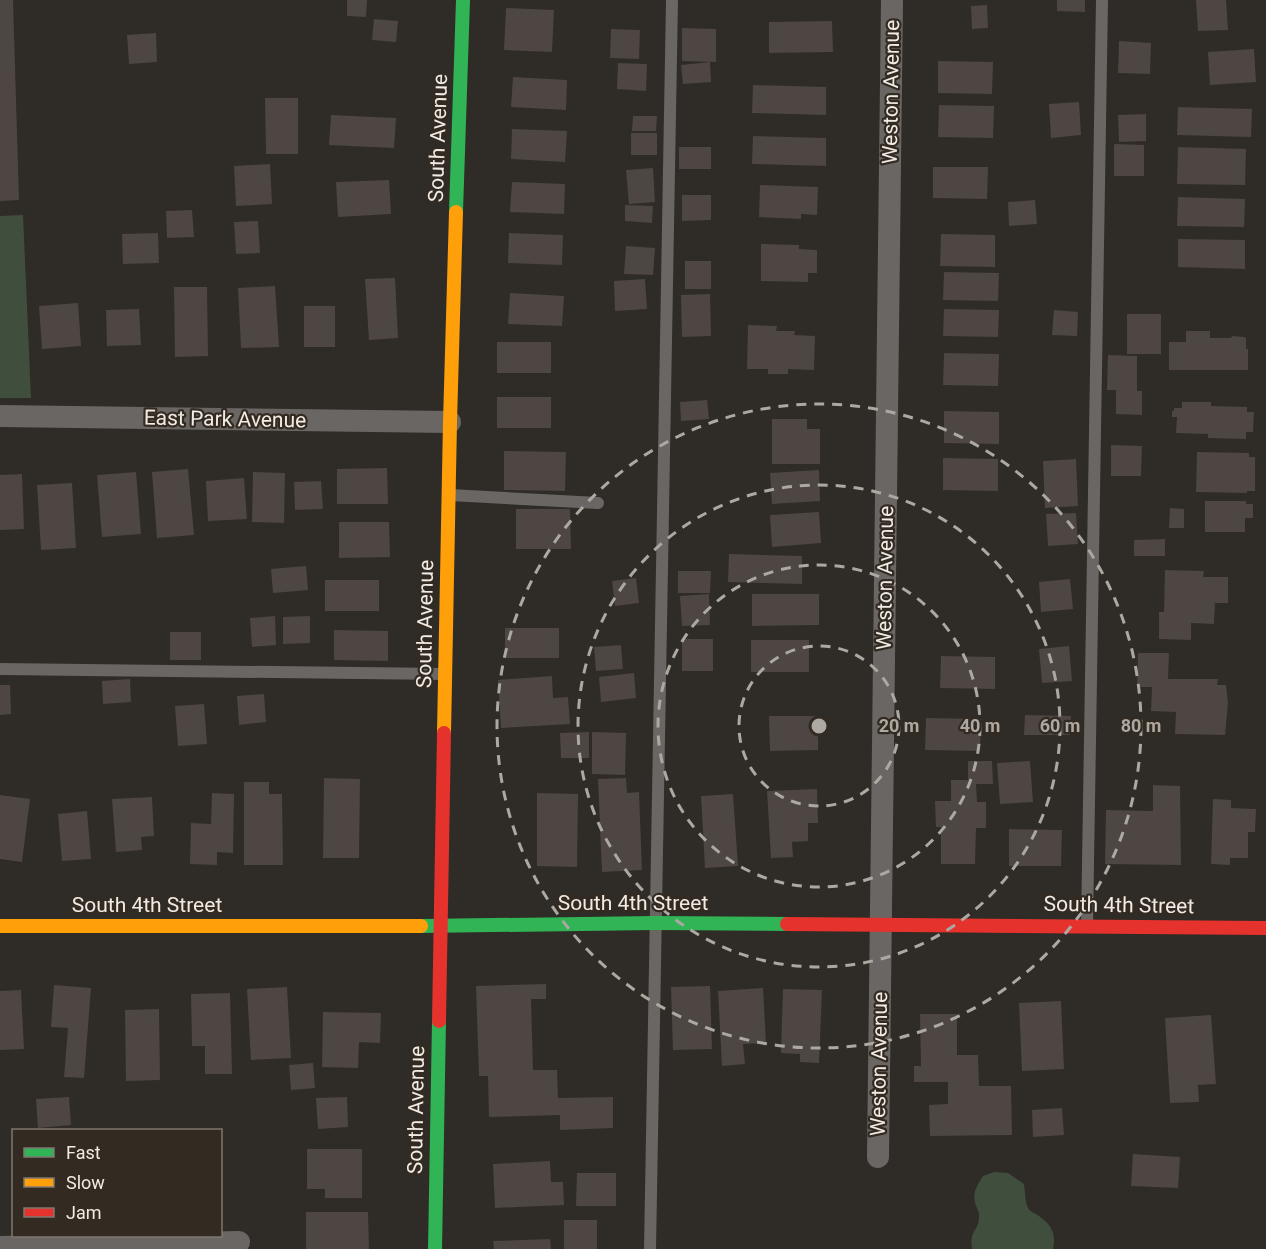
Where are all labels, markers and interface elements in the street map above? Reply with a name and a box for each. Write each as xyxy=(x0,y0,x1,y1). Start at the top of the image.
street label: Weston Avenue xyxy=(878,20,904,164)
street label: South Avenue xyxy=(424,73,452,203)
street label: East Park Avenue xyxy=(144,406,306,432)
street label: Weston Avenue xyxy=(872,506,898,650)
street label: South Avenue xyxy=(412,560,438,688)
text: 20 m xyxy=(879,715,919,736)
text: 40 m xyxy=(960,715,1000,736)
text: 60 m xyxy=(1040,715,1080,736)
text: 80 m xyxy=(1121,715,1161,736)
centre of rings xyxy=(809,716,829,736)
street label: South 4th Street xyxy=(558,891,708,915)
street label: South 4th Street xyxy=(1044,892,1195,918)
street label: South 4th Street xyxy=(72,893,222,917)
street label: Weston Avenue xyxy=(866,992,892,1136)
street label: South Avenue xyxy=(403,1046,429,1174)
legend xyxy=(12,1129,222,1237)
text: Fast xyxy=(66,1142,101,1163)
text: Slow xyxy=(66,1172,105,1193)
text: Jam xyxy=(66,1202,102,1223)

